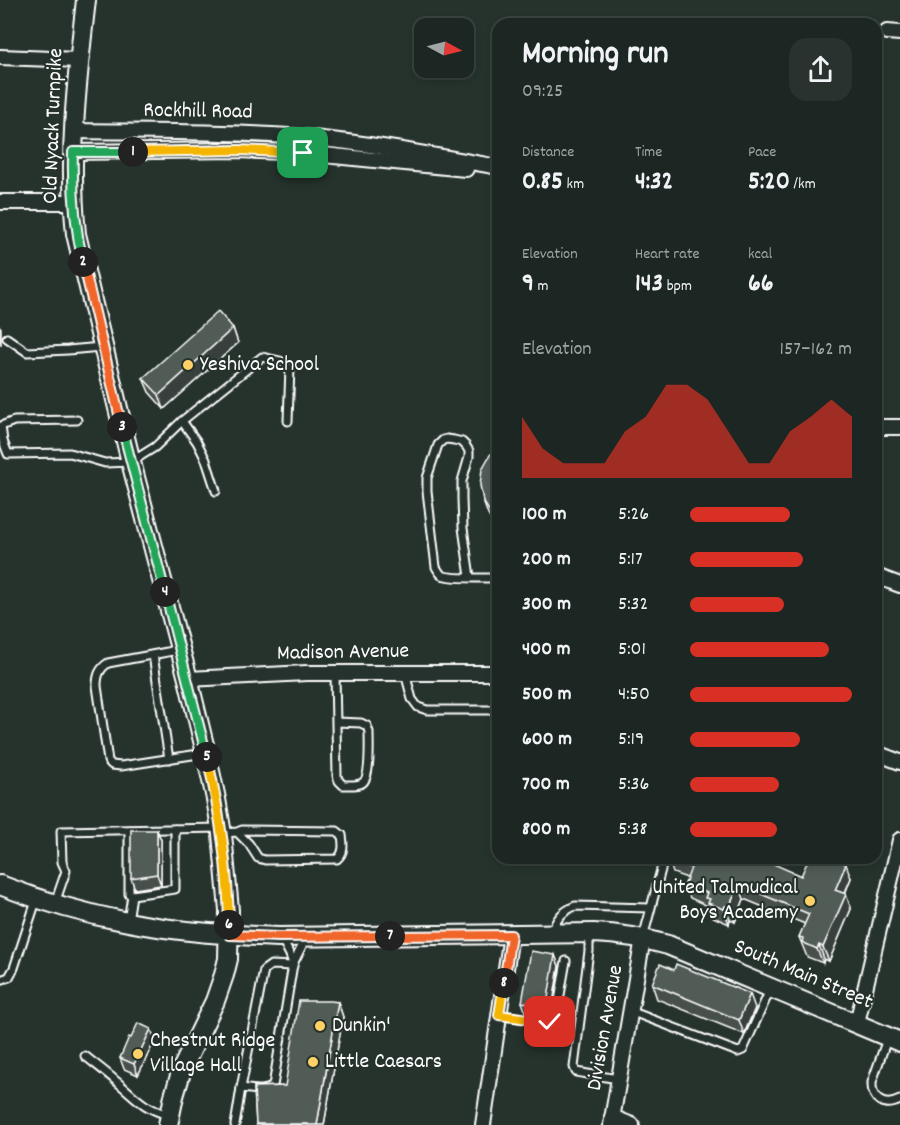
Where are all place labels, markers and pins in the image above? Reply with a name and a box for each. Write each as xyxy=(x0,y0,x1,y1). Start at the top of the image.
pin xyxy=(277,127,328,178)
pin: 1 xyxy=(118,137,148,167)
pin: 2 xyxy=(68,247,98,277)
place label: Yeshiva School xyxy=(200,350,319,381)
marker: Yeshiva School xyxy=(181,358,195,372)
pin: 3 xyxy=(107,412,137,442)
pin: 4 xyxy=(150,577,180,607)
pin: 5 xyxy=(192,742,222,772)
place label: United Talmudical Boys Academy xyxy=(652,873,799,929)
marker: United Talmudical Boys Academy xyxy=(803,894,817,908)
pin: 6 xyxy=(214,910,244,940)
pin: 7 xyxy=(375,921,405,951)
pin: 8 xyxy=(489,968,519,998)
pin xyxy=(524,996,575,1047)
place label: Dunkin' xyxy=(332,1011,391,1042)
marker: Dunkin' xyxy=(313,1019,327,1033)
place label: Chestnut Ridge Village Hall xyxy=(150,1026,275,1082)
marker: Chestnut Ridge Village Hall xyxy=(131,1047,145,1061)
place label: Little Caesars xyxy=(325,1047,442,1078)
marker: Little Caesars xyxy=(306,1055,320,1069)

